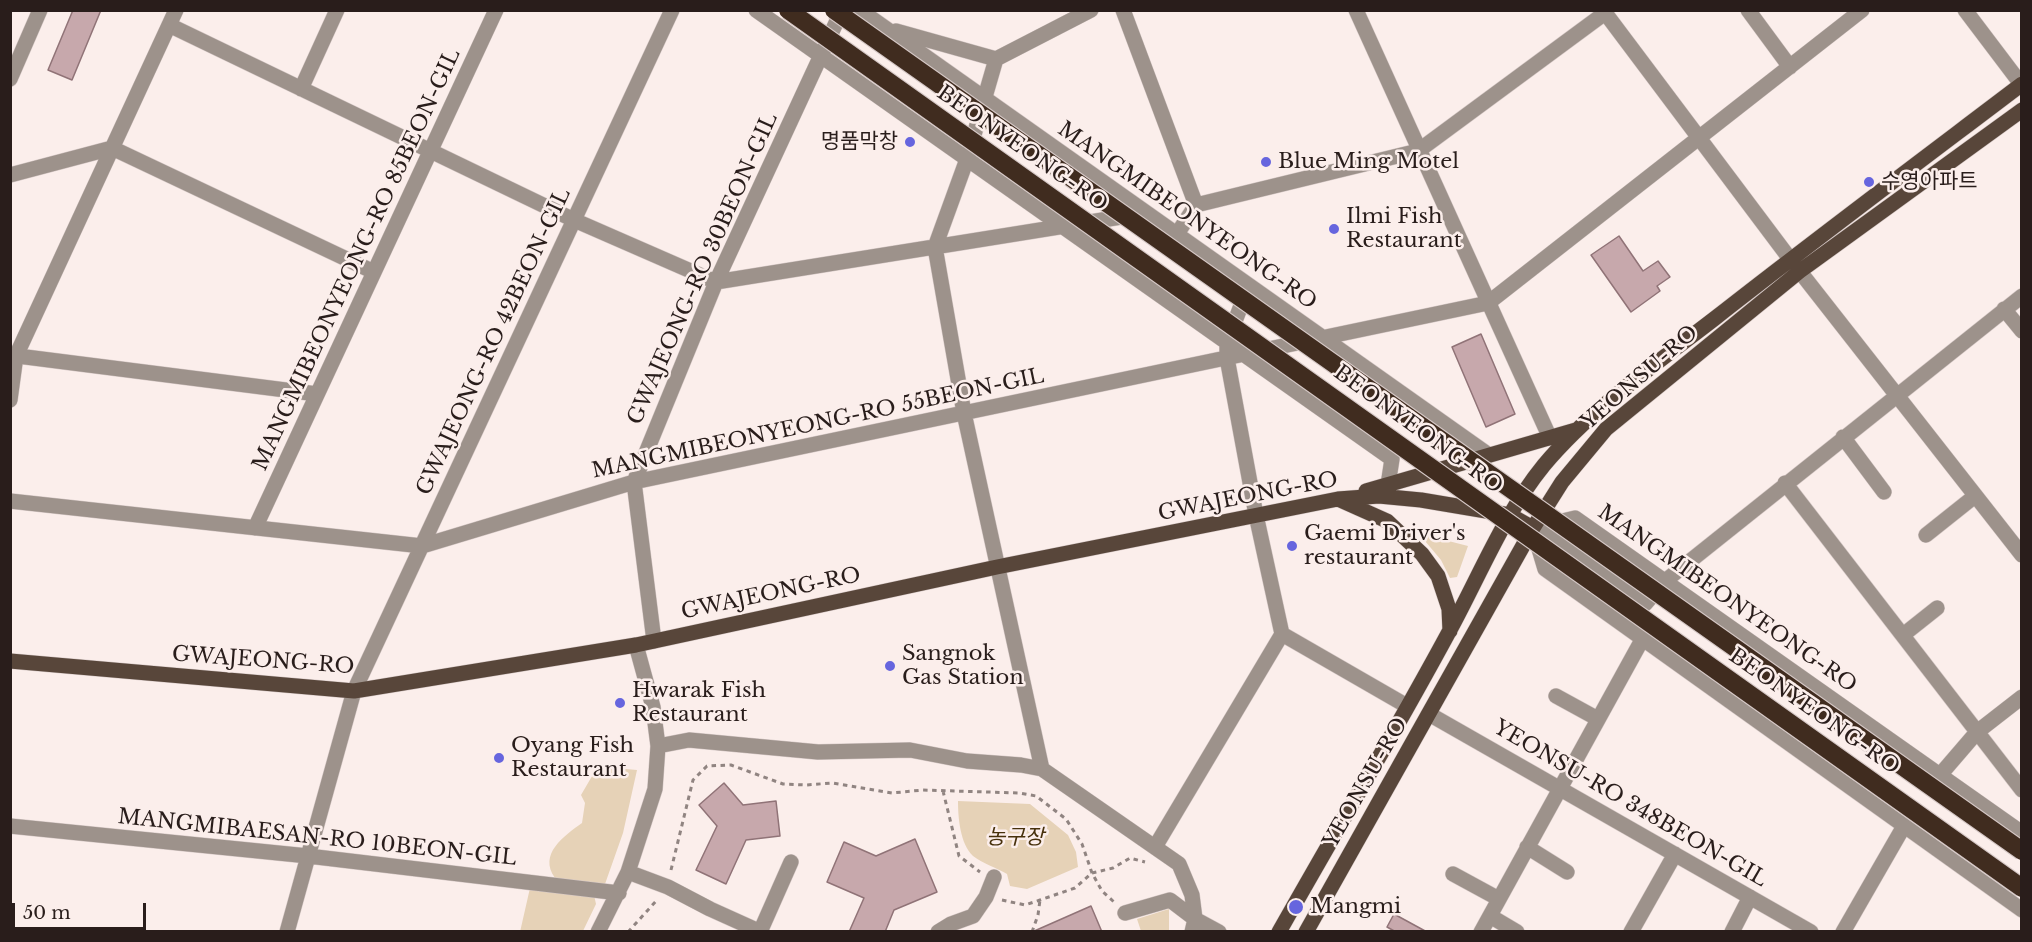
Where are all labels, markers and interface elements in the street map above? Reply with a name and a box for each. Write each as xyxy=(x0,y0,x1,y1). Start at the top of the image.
street label: MANGMIBEONYEONG-RO 85BEON-GIL xyxy=(248,45,466,475)
street label: BEONYEONG-RO xyxy=(932,81,1112,217)
street label: GWAJEONG-RO 30BEON-GIL xyxy=(623,109,783,429)
street label: MANGMIBEONYEONG-RO xyxy=(1053,117,1321,315)
place label: 명품막창 xyxy=(821,129,898,155)
marker: 명품막창 xyxy=(903,135,917,149)
place label: Blue Ming Motel xyxy=(1278,149,1459,175)
marker: Blue Ming Motel xyxy=(1259,155,1273,169)
place label: 수영아파트 xyxy=(1881,169,1978,195)
marker: 수영아파트 xyxy=(1862,175,1876,189)
street label: GWAJEONG-RO 42BEON-GIL xyxy=(412,185,576,499)
place label: Ilmi Fish Restaurant xyxy=(1346,204,1462,254)
marker: Ilmi Fish Restaurant xyxy=(1327,222,1341,236)
street label: YEONSU-RO xyxy=(1577,321,1703,435)
street label: BEONYEONG-RO xyxy=(1329,360,1507,500)
street label: MANGMIBEONYEONG-RO 55BEON-GIL xyxy=(590,364,1046,484)
street label: GWAJEONG-RO xyxy=(1156,467,1340,527)
street label: MANGMIBEONYEONG-RO xyxy=(1593,500,1861,698)
place label: Gaemi Driver's restaurant xyxy=(1304,521,1465,571)
marker: Gaemi Driver's restaurant xyxy=(1285,539,1299,553)
street label: GWAJEONG-RO xyxy=(679,563,863,625)
place label: Sangnok Gas Station xyxy=(902,641,1024,691)
street label: GWAJEONG-RO xyxy=(171,642,355,680)
street label: BEONYEONG-RO xyxy=(1724,644,1904,780)
marker: Sangnok Gas Station xyxy=(883,659,897,673)
place label: Hwarak Fish Restaurant xyxy=(632,678,766,728)
marker: Hwarak Fish Restaurant xyxy=(613,696,627,710)
street label: YEONSU-RO xyxy=(1319,713,1413,853)
street label: YEONSU-RO 348BEON-GIL xyxy=(1489,715,1771,893)
place label: Oyang Fish Restaurant xyxy=(511,733,634,783)
marker: Oyang Fish Restaurant xyxy=(492,751,506,765)
street label: MANGMIBAESAN-RO 10BEON-GIL xyxy=(116,805,518,871)
park label: 농구장 xyxy=(986,825,1044,851)
scale bar xyxy=(15,891,148,929)
place label: Mangmi xyxy=(1310,894,1401,920)
marker: Mangmi xyxy=(1287,898,1305,916)
text: 50 m xyxy=(23,902,71,924)

